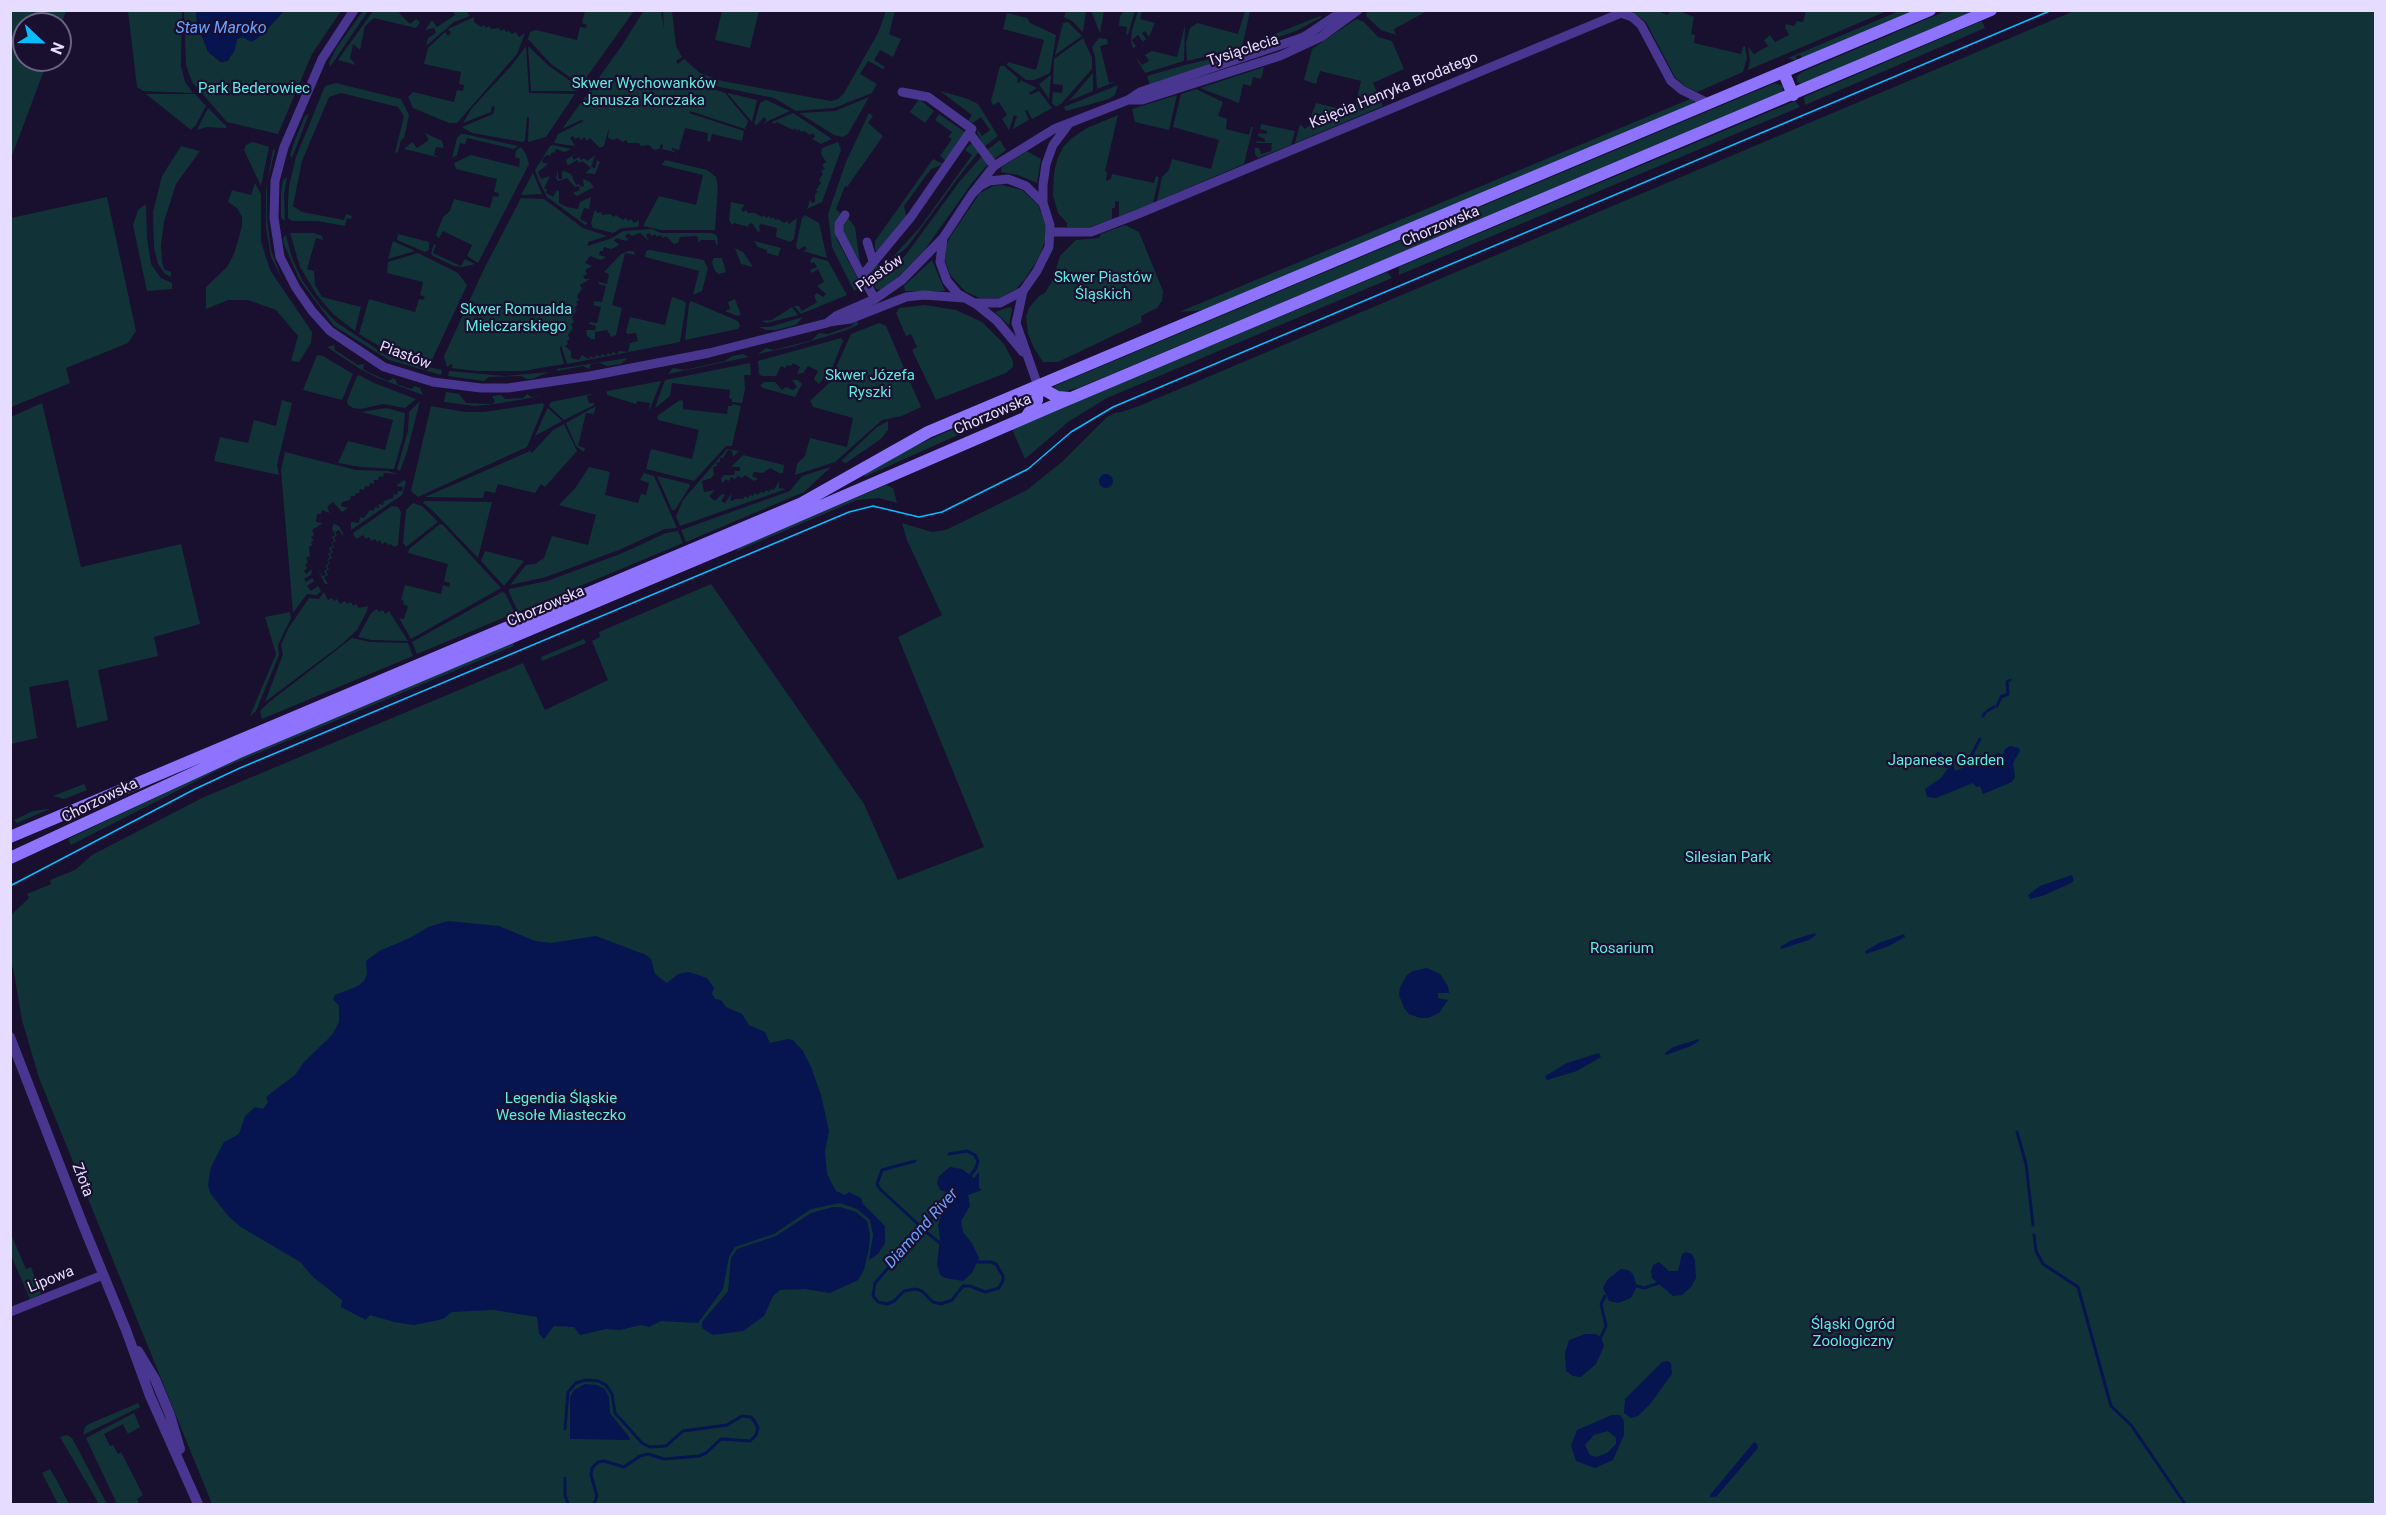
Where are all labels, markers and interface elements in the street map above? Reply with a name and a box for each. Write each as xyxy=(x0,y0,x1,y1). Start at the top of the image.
north arrow xyxy=(12,12,72,72)
water label: Staw Maroko xyxy=(176,19,266,39)
street label: Tysiąclecia xyxy=(1205,31,1281,71)
text: N xyxy=(46,39,68,57)
street label: Księcia Henryka Brodatego xyxy=(1307,49,1481,133)
park label: Skwer Wychowanków Janusza Korczaka xyxy=(572,75,716,110)
park label: Park Bederowiec xyxy=(198,80,310,98)
street label: Chorzowska xyxy=(1400,203,1482,251)
street label: Piastów xyxy=(853,251,907,297)
park label: Skwer Piastów Śląskich xyxy=(1054,269,1152,304)
park label: Skwer Romualda Mielczarskiego xyxy=(460,301,572,336)
street label: Piastów xyxy=(377,338,433,374)
park label: Skwer Józefa Ryszki xyxy=(825,367,915,402)
street label: Chorzowska xyxy=(952,391,1034,439)
street label: Chorzowska xyxy=(505,583,587,631)
park label: Japanese Garden xyxy=(1888,752,2004,770)
street label: Chorzowska xyxy=(59,775,141,827)
park label: Silesian Park xyxy=(1685,849,1771,867)
park label: Rosarium xyxy=(1590,940,1654,958)
park label: Legendia Śląskie Wesołe Miasteczko xyxy=(496,1090,626,1125)
street label: Złota xyxy=(67,1161,97,1199)
water label: Diamond River xyxy=(881,1185,963,1273)
street label: Lipowa xyxy=(25,1263,77,1297)
park label: Śląski Ogród Zoologiczny xyxy=(1811,1316,1895,1351)

